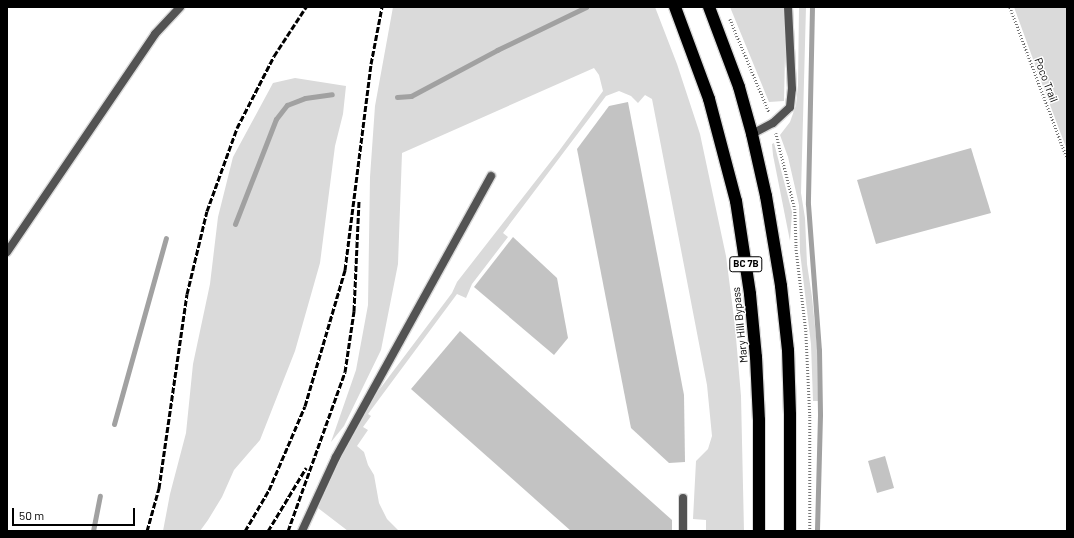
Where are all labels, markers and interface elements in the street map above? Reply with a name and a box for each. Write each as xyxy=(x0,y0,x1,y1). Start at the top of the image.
street label: Poco Trail xyxy=(1031,56,1061,104)
road number: BC 7B xyxy=(729,256,763,272)
street label: Mary Hill Bypass xyxy=(729,286,751,364)
scale bar xyxy=(14,500,137,526)
text: 50 m xyxy=(19,508,44,522)

